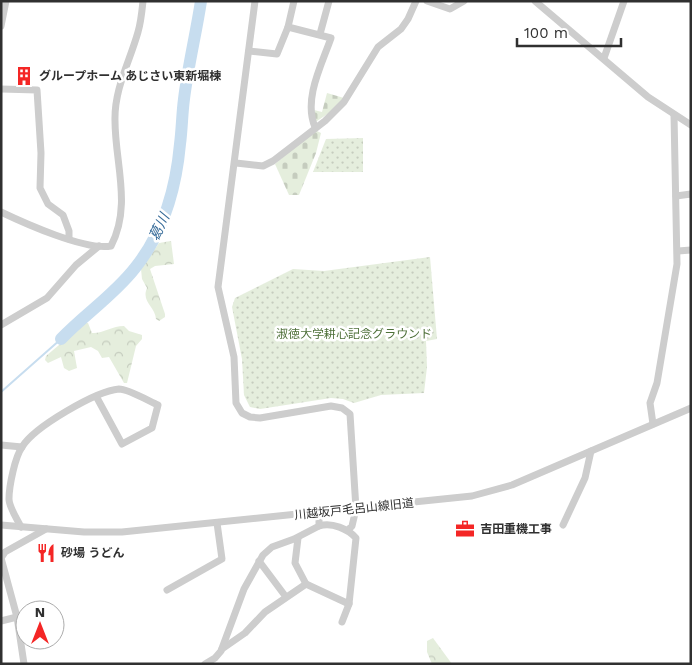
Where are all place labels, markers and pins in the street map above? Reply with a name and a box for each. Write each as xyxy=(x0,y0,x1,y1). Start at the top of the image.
building icon: グループホーム あじさい東新堀棟 xyxy=(13,65,35,87)
place label: グループホーム あじさい東新堀棟 xyxy=(39,69,221,83)
office icon: 吉田重機工事 xyxy=(454,518,476,540)
place label: 吉田重機工事 xyxy=(480,522,552,536)
restaurant icon: 砂場 うどん xyxy=(35,542,57,564)
place label: 砂場 うどん xyxy=(60,546,124,560)

